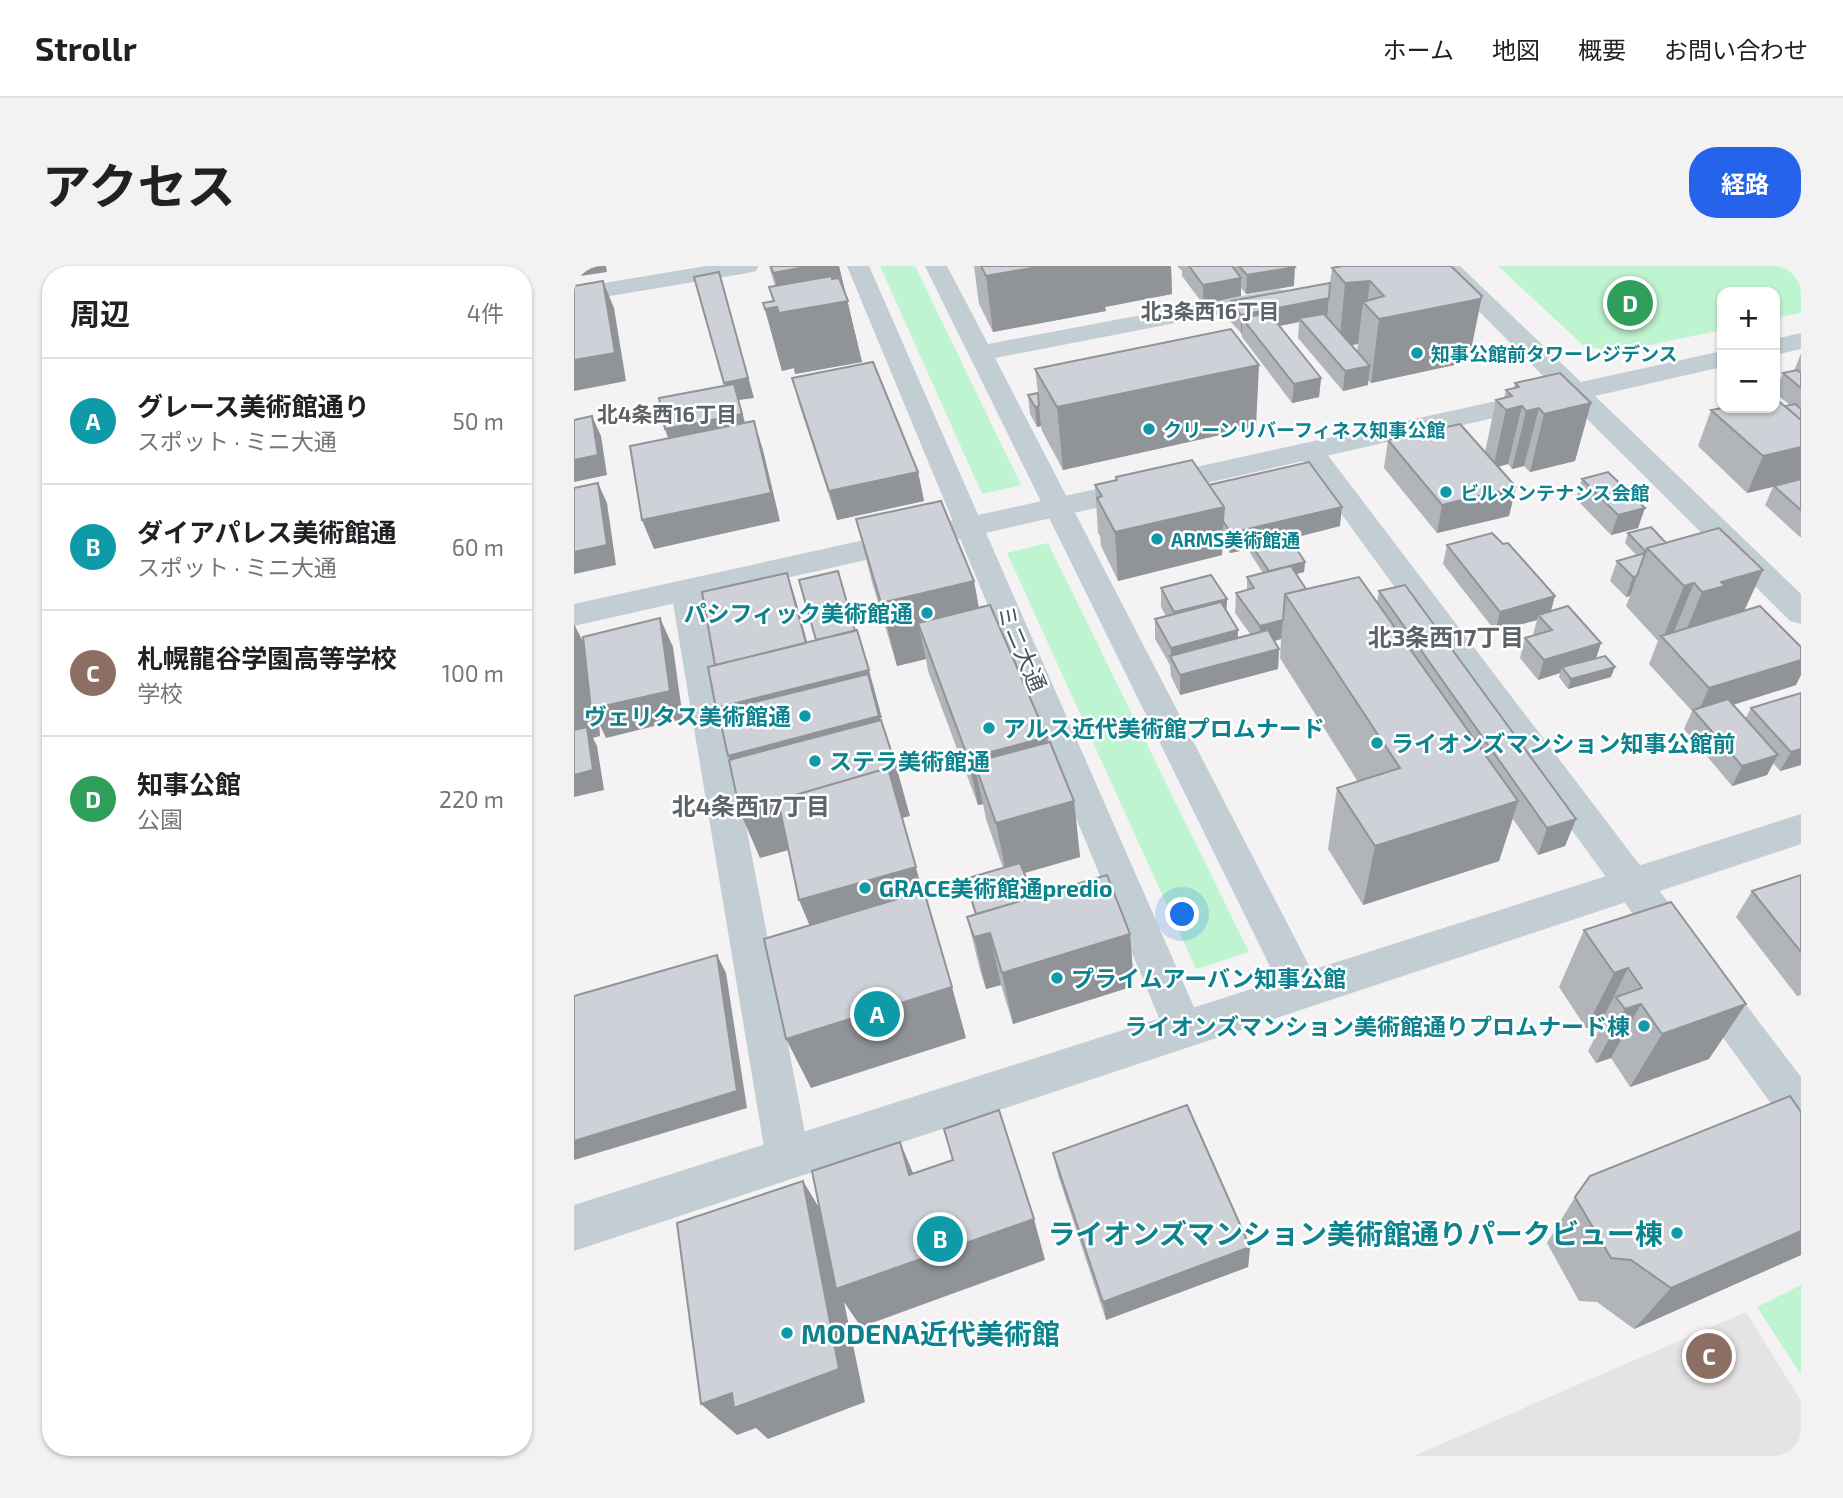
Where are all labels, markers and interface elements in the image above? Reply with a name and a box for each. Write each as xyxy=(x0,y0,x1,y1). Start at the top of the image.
text: Strollr xyxy=(35,28,137,68)
text: ホーム xyxy=(1383,35,1454,64)
text: 地図 xyxy=(1492,35,1540,64)
text: 概要 xyxy=(1578,35,1626,64)
text: お問い合わせ xyxy=(1664,35,1808,64)
button: 経路 xyxy=(1689,147,1801,218)
text: アクセス xyxy=(42,155,236,214)
pin: D xyxy=(1607,277,1653,329)
map controls xyxy=(1717,287,1780,413)
button: + xyxy=(1717,287,1780,350)
text: 周辺 xyxy=(70,295,130,331)
district label: 北3条西16丁目 xyxy=(1141,298,1279,323)
text: 4件 xyxy=(467,299,504,327)
place label: 知事公館前タワーレジデンス xyxy=(1431,342,1678,365)
marker: 知事公館前タワーレジデンス xyxy=(1409,345,1425,361)
button: − xyxy=(1717,350,1780,413)
text: グレース美術館通り xyxy=(137,390,370,421)
district label: 北4条西16丁目 xyxy=(597,401,737,426)
text: A xyxy=(85,407,101,435)
text: 50 m xyxy=(453,407,504,435)
place label: クリーンリバーフィネス知事公館 xyxy=(1163,418,1446,441)
marker: クリーンリバーフィネス知事公館 xyxy=(1141,421,1157,437)
text: スポット · ミニ大通 xyxy=(137,427,337,455)
place label: ビルメンテナンス会館 xyxy=(1460,481,1650,504)
marker: ビルメンテナンス会館 xyxy=(1438,484,1454,500)
text: ダイアパレス美術館通 xyxy=(137,516,396,547)
place label: ARMS美術館通 xyxy=(1171,528,1300,551)
marker: ARMS美術館通 xyxy=(1149,531,1165,547)
text: B xyxy=(86,533,100,561)
text: 60 m xyxy=(452,533,504,561)
text: スポット · ミニ大通 xyxy=(137,553,337,581)
place label: パシフィック美術館通 xyxy=(683,599,913,627)
street label: ミニ大通 xyxy=(991,600,1053,696)
marker: パシフィック美術館通 xyxy=(919,605,935,621)
district label: 北3条西17丁目 xyxy=(1368,622,1524,651)
text: 札幌龍谷学園高等学校 xyxy=(137,642,397,673)
text: C xyxy=(86,659,100,687)
text: 100 m xyxy=(442,659,504,687)
text: 学校 xyxy=(137,679,183,707)
place label: ヴェリタス美術館通 xyxy=(584,702,791,730)
marker: ヴェリタス美術館通 xyxy=(797,708,813,724)
place label: アルス近代美術館プロムナード xyxy=(1003,714,1325,742)
marker: アルス近代美術館プロムナード xyxy=(981,720,997,736)
place label: ライオンズマンション知事公館前 xyxy=(1391,729,1736,757)
marker: ライオンズマンション知事公館前 xyxy=(1369,735,1385,751)
place label: ステラ美術館通 xyxy=(829,747,990,775)
marker: ステラ美術館通 xyxy=(807,753,823,769)
text: 知事公館 xyxy=(137,768,241,799)
text: D xyxy=(85,785,101,813)
text: 220 m xyxy=(439,785,504,813)
district label: 北4条西17丁目 xyxy=(672,791,830,820)
text: 公園 xyxy=(137,805,183,833)
place label: GRACE美術館通predio xyxy=(879,874,1113,902)
marker: GRACE美術館通predio xyxy=(857,880,873,896)
your location xyxy=(1165,897,1199,931)
place label: プライムアーバン知事公館 xyxy=(1071,964,1346,992)
marker: プライムアーバン知事公館 xyxy=(1049,970,1065,986)
pin: A xyxy=(854,988,900,1040)
place label: ライオンズマンション美術館通りプロムナード棟 xyxy=(1124,1012,1630,1040)
marker: ライオンズマンション美術館通りプロムナード棟 xyxy=(1636,1018,1652,1034)
pin: B xyxy=(917,1213,963,1265)
place label: ライオンズマンション美術館通りパークビュー棟 xyxy=(1048,1216,1663,1250)
marker: ライオンズマンション美術館通りパークビュー棟 xyxy=(1669,1225,1685,1241)
place label: MODENA近代美術館 xyxy=(801,1316,1060,1350)
marker: MODENA近代美術館 xyxy=(779,1325,795,1341)
pin: C xyxy=(1686,1330,1732,1382)

